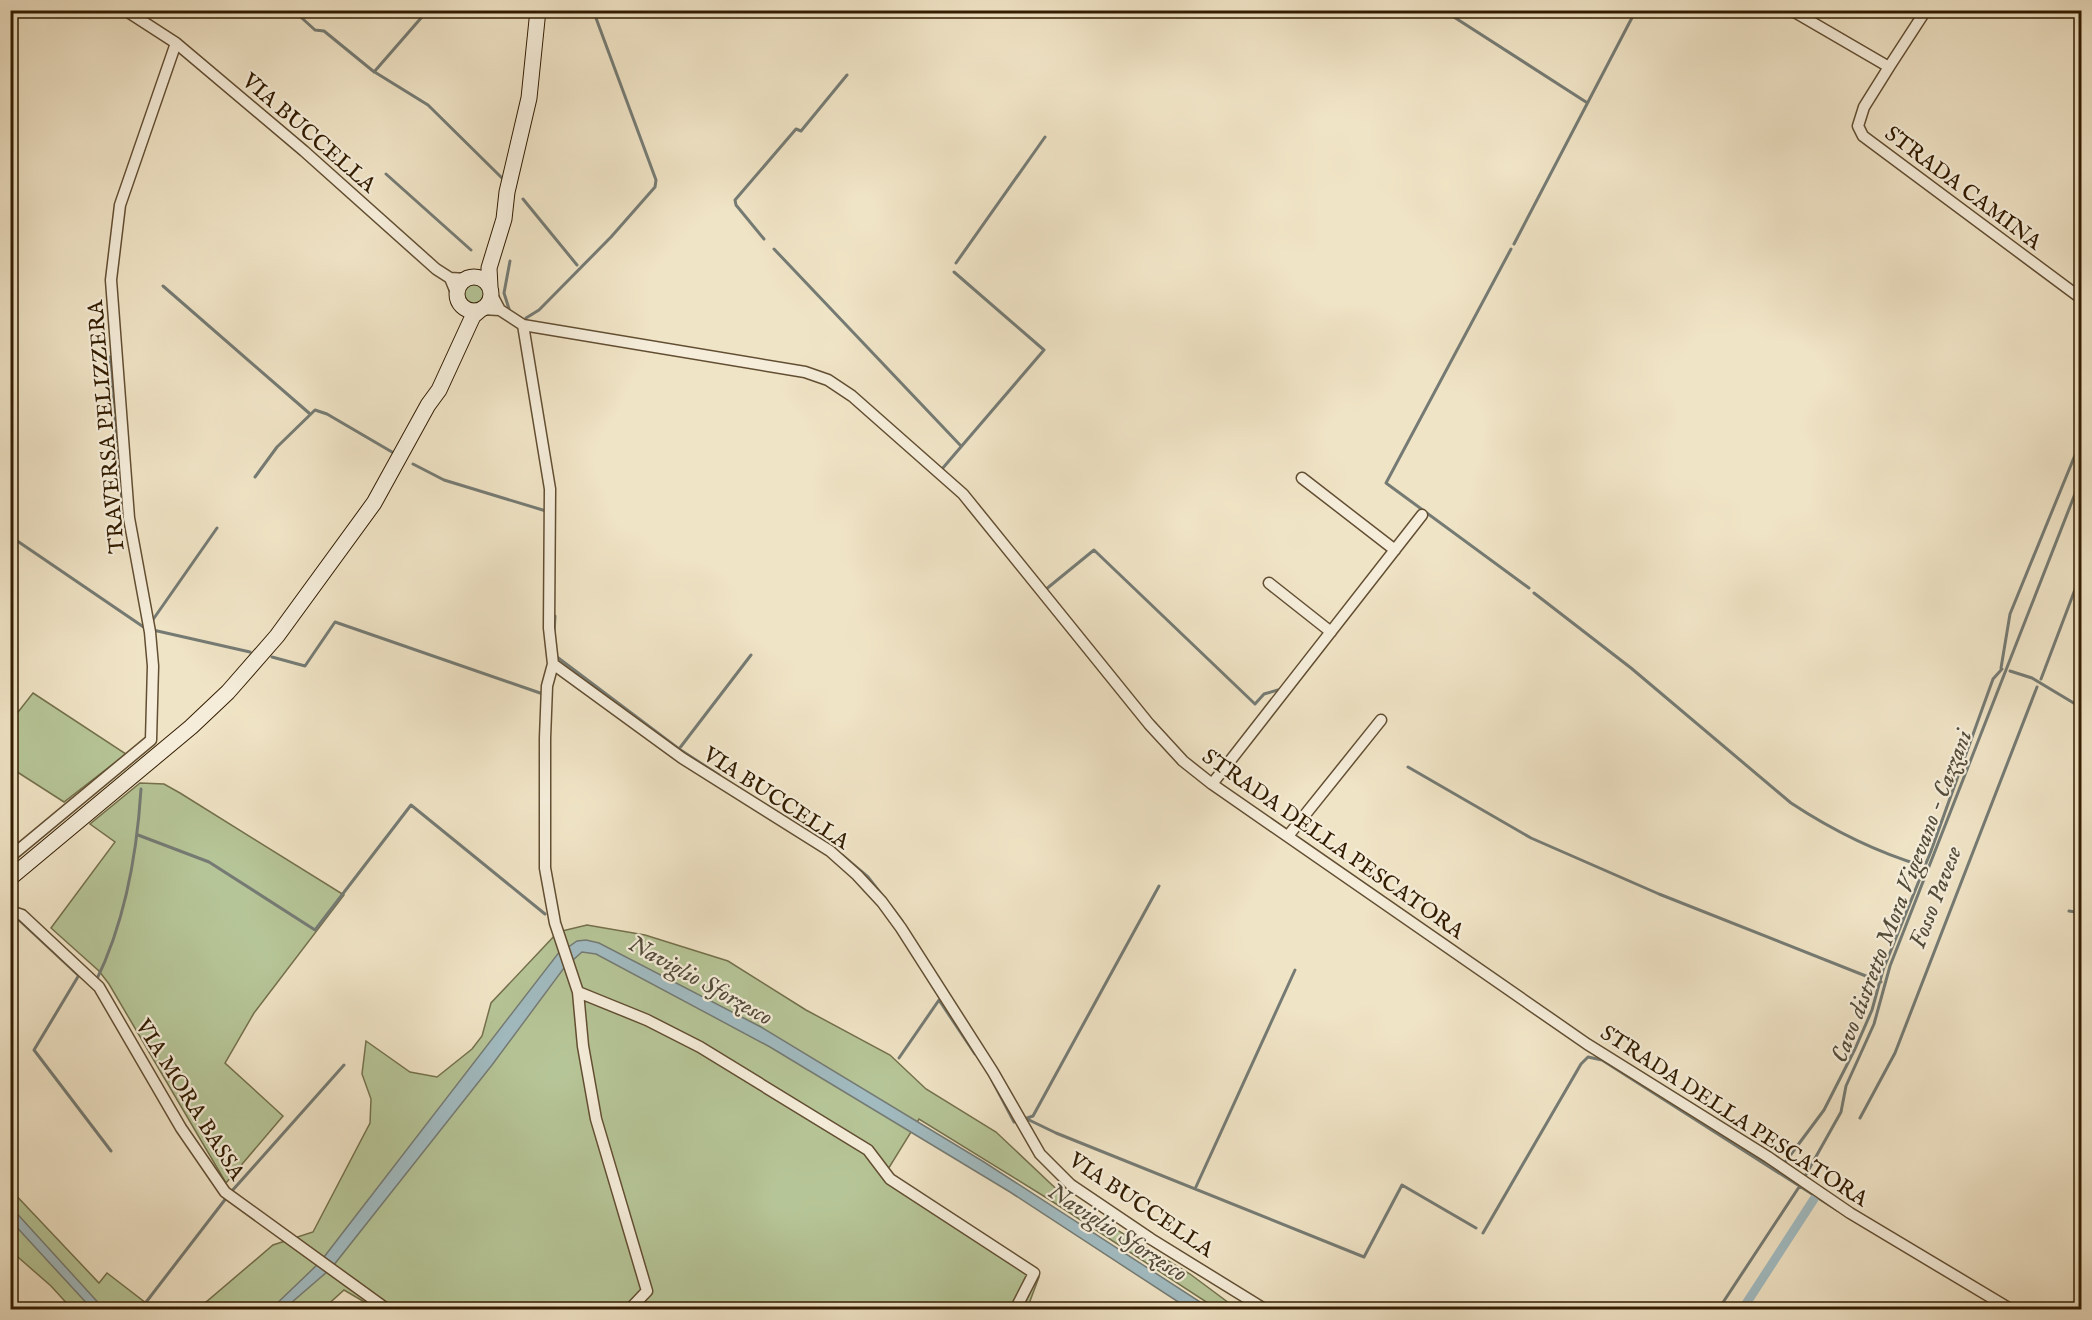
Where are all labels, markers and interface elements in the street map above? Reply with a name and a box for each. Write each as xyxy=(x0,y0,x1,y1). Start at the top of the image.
street label: VIA BUCCELLA xyxy=(235,67,383,200)
street label: STRADA CAMINA xyxy=(1879,120,2048,258)
street label: TRAVERSA PELIZZERA xyxy=(82,298,132,555)
water label: Cavo distretto Mora Vigevano - Cazzani xyxy=(1825,724,1981,1067)
street label: VIA BUCCELLA xyxy=(697,740,855,857)
street label: STRADA DELLA PESCATORA xyxy=(1196,743,1470,947)
water label: Fosso Pavese xyxy=(1903,842,1970,953)
water label: Naviglio Sforzesco xyxy=(623,929,778,1034)
street label: VIA MORA BASSA xyxy=(128,1013,251,1187)
street label: STRADA DELLA PESCATORA xyxy=(1595,1019,1874,1215)
street label: VIA BUCCELLA xyxy=(1062,1146,1220,1265)
water label: Naviglio Sforzesco xyxy=(1042,1177,1193,1290)

